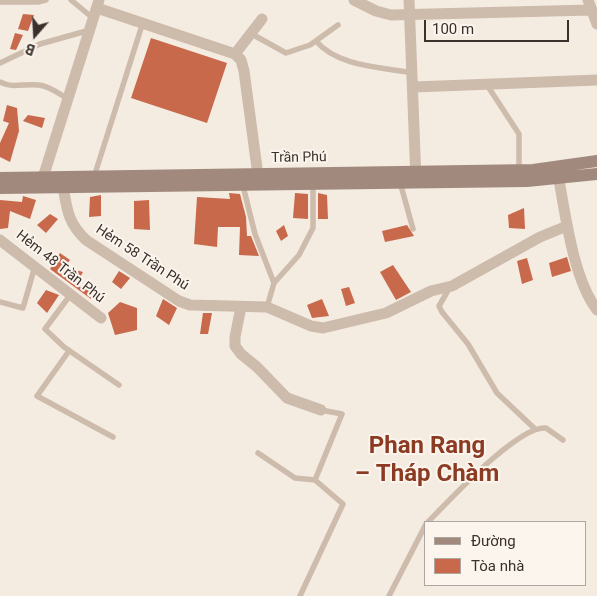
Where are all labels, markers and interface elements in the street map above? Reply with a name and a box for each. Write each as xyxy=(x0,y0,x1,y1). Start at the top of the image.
north arrow xyxy=(10,10,60,60)
scale bar xyxy=(427,10,572,42)
text: 100 m xyxy=(432,20,474,38)
text: B xyxy=(23,40,37,58)
street label: Trần Phú xyxy=(271,149,327,167)
street label: Hẻm 58 Trần Phú xyxy=(92,222,192,294)
street label: Hẻm 48 Trần Phú xyxy=(12,227,108,307)
district label: Phan Rang – Tháp Chàm xyxy=(355,433,499,489)
legend xyxy=(424,521,587,586)
text: Đường xyxy=(471,532,516,550)
text: Tòa nhà xyxy=(471,557,524,575)

